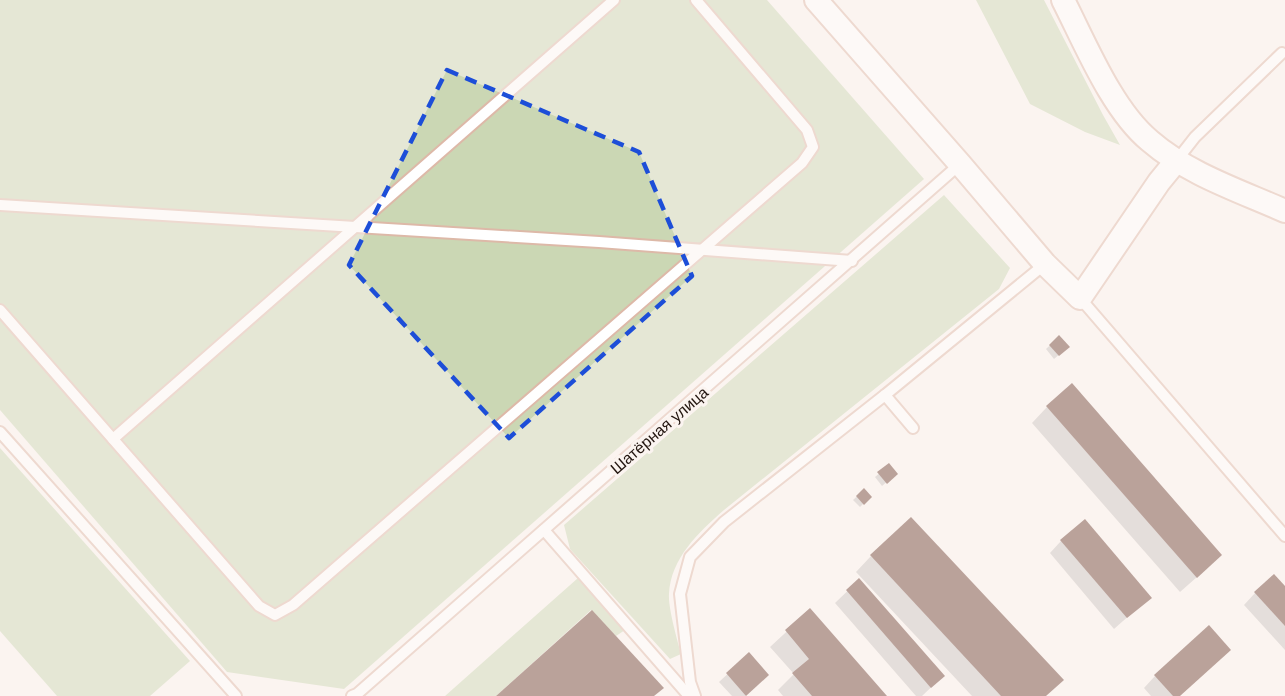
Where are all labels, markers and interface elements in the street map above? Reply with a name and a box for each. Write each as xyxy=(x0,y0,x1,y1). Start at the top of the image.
street label: Шатёрная улица xyxy=(607,383,711,477)

